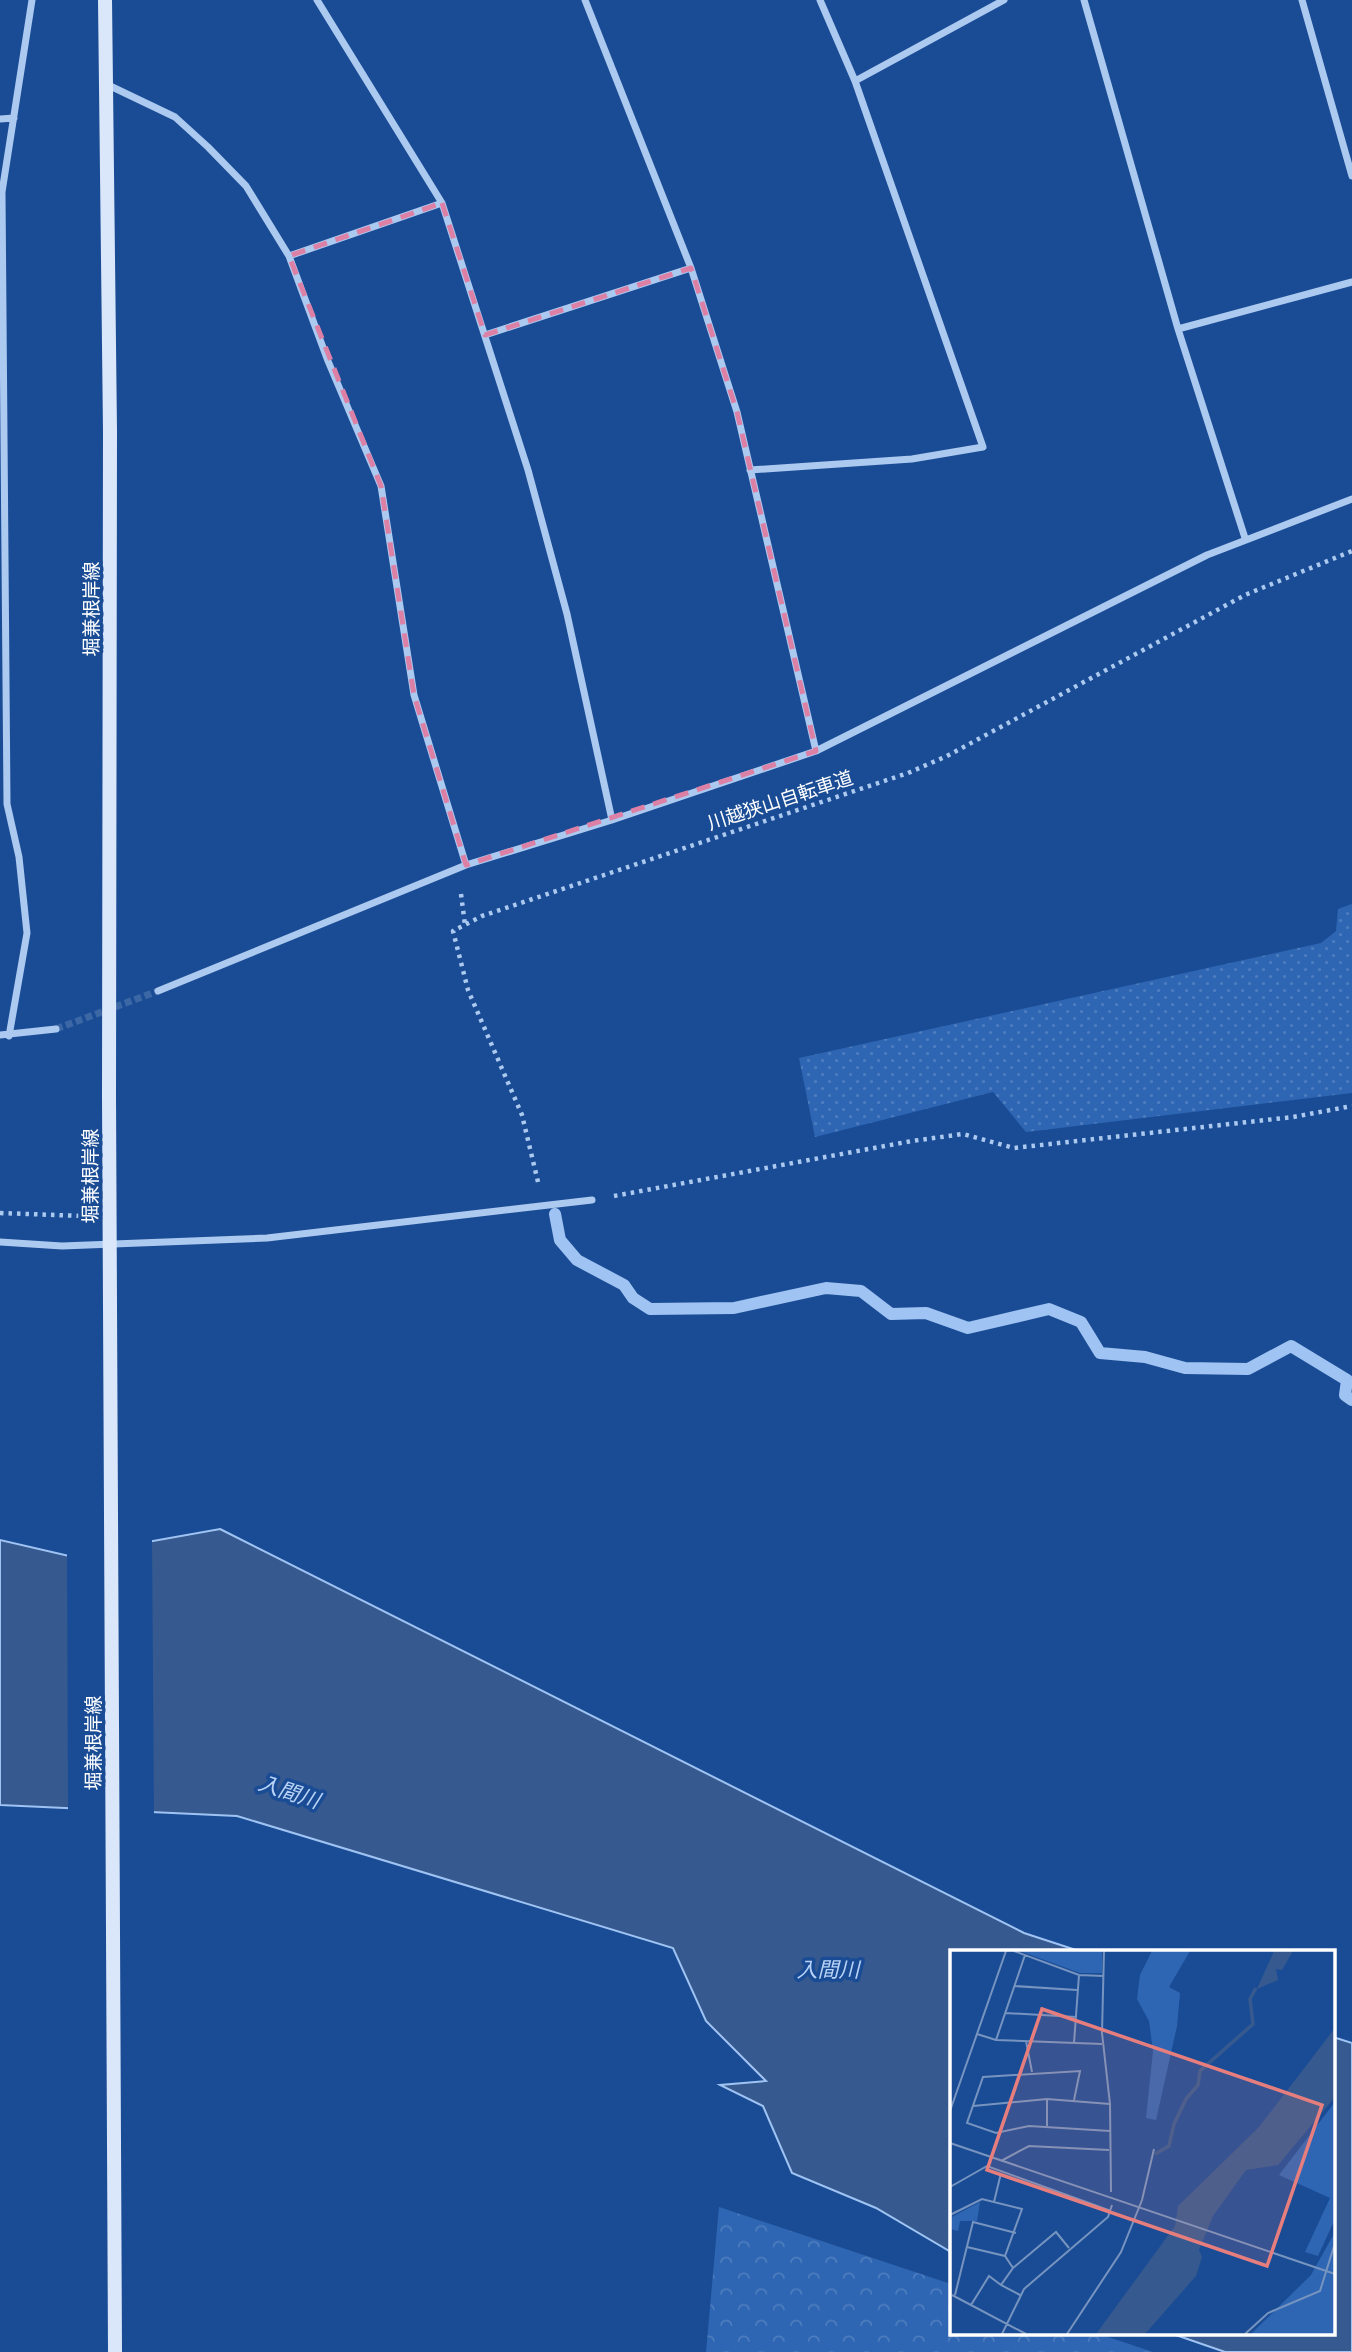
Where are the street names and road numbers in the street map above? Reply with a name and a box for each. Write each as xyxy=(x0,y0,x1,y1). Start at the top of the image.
street label: 堀兼根岸線 xyxy=(80,561,102,657)
street label: 川越狭山自転車道 xyxy=(704,766,856,834)
street label: 堀兼根岸線 xyxy=(79,1128,101,1224)
street label: 堀兼根岸線 xyxy=(82,1695,104,1791)

